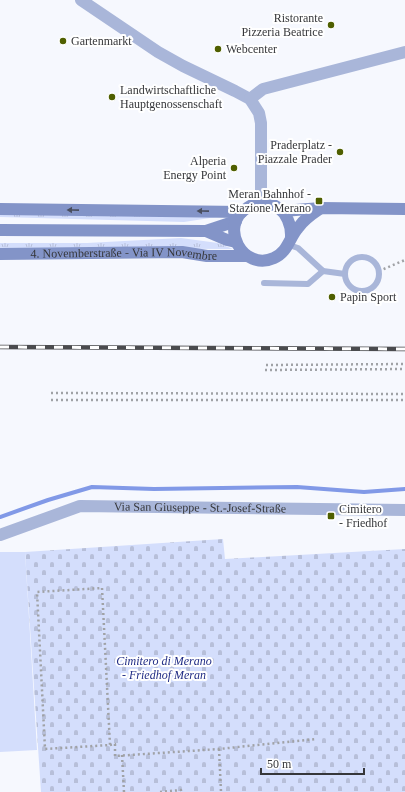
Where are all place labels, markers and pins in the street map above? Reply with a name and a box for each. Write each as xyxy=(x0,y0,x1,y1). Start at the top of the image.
place label: Ristorante Pizzeria Beatrice xyxy=(241,11,323,39)
marker: Ristorante Pizzeria Beatrice xyxy=(326,20,336,30)
place label: Gartenmarkt xyxy=(71,34,132,48)
marker: Gartenmarkt xyxy=(58,36,68,46)
place label: Webcenter xyxy=(226,42,277,56)
marker: Webcenter xyxy=(213,44,223,54)
place label: Landwirtschaftliche Hauptgenossenschaft xyxy=(120,83,223,111)
marker: Landwirtschaftliche Hauptgenossenschaft xyxy=(107,92,117,102)
place label: Praderplatz - Piazzale Prader xyxy=(258,138,332,166)
marker: Praderplatz - Piazzale Prader xyxy=(335,147,345,157)
place label: Alperia Energy Point xyxy=(163,154,227,182)
marker: Alperia Energy Point xyxy=(229,163,239,173)
place label: Meran Bahnhof - Stazione Merano xyxy=(228,187,311,215)
marker: Meran Bahnhof - Stazione Merano xyxy=(314,196,324,206)
place label: Papin Sport xyxy=(340,290,397,304)
marker: Papin Sport xyxy=(327,292,337,302)
place label: Cimitero - Friedhof xyxy=(339,502,387,530)
marker: Cimitero - Friedhof xyxy=(326,511,336,521)

